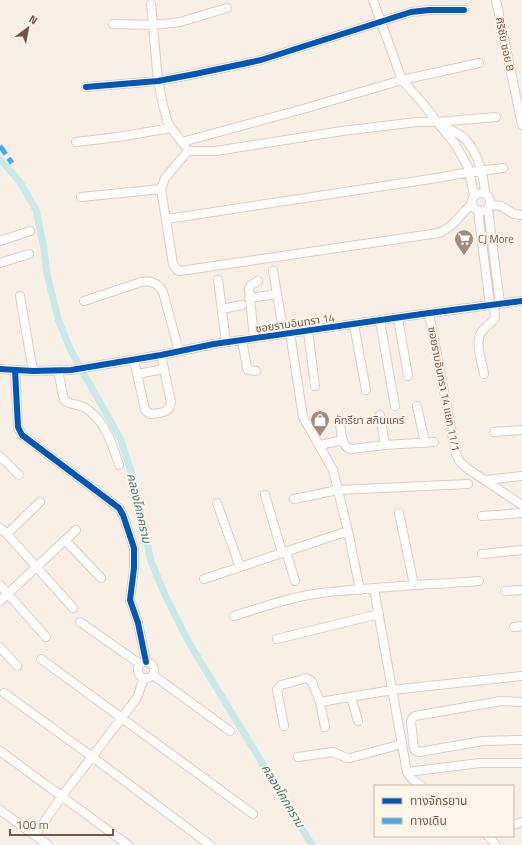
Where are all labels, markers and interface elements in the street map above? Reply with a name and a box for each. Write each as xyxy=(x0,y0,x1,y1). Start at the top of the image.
north arrow xyxy=(8,8,48,48)
text: N xyxy=(26,11,41,28)
street label: ศิริชัย ซอย 8 xyxy=(491,16,519,72)
supermarket icon: CJ More xyxy=(453,228,475,256)
place label: CJ More xyxy=(478,231,514,247)
street label: ซอยรามอินทรา 14 xyxy=(254,310,336,336)
street label: ซอยรามอินทรา 14 แยก 11/1 xyxy=(424,325,464,453)
shop icon: คัทรียา สกินแคร์ xyxy=(309,409,331,437)
place label: คัทรียา สกินแคร์ xyxy=(334,412,405,428)
water label: คลองโคกคราม xyxy=(122,471,157,546)
water label: คลองโคกคราม xyxy=(257,760,311,833)
legend xyxy=(374,785,514,837)
text: ทางจักรยาน xyxy=(410,791,467,810)
scale bar xyxy=(10,811,113,837)
text: ทางเดิน xyxy=(410,811,447,830)
text: 100 m xyxy=(16,815,49,834)

